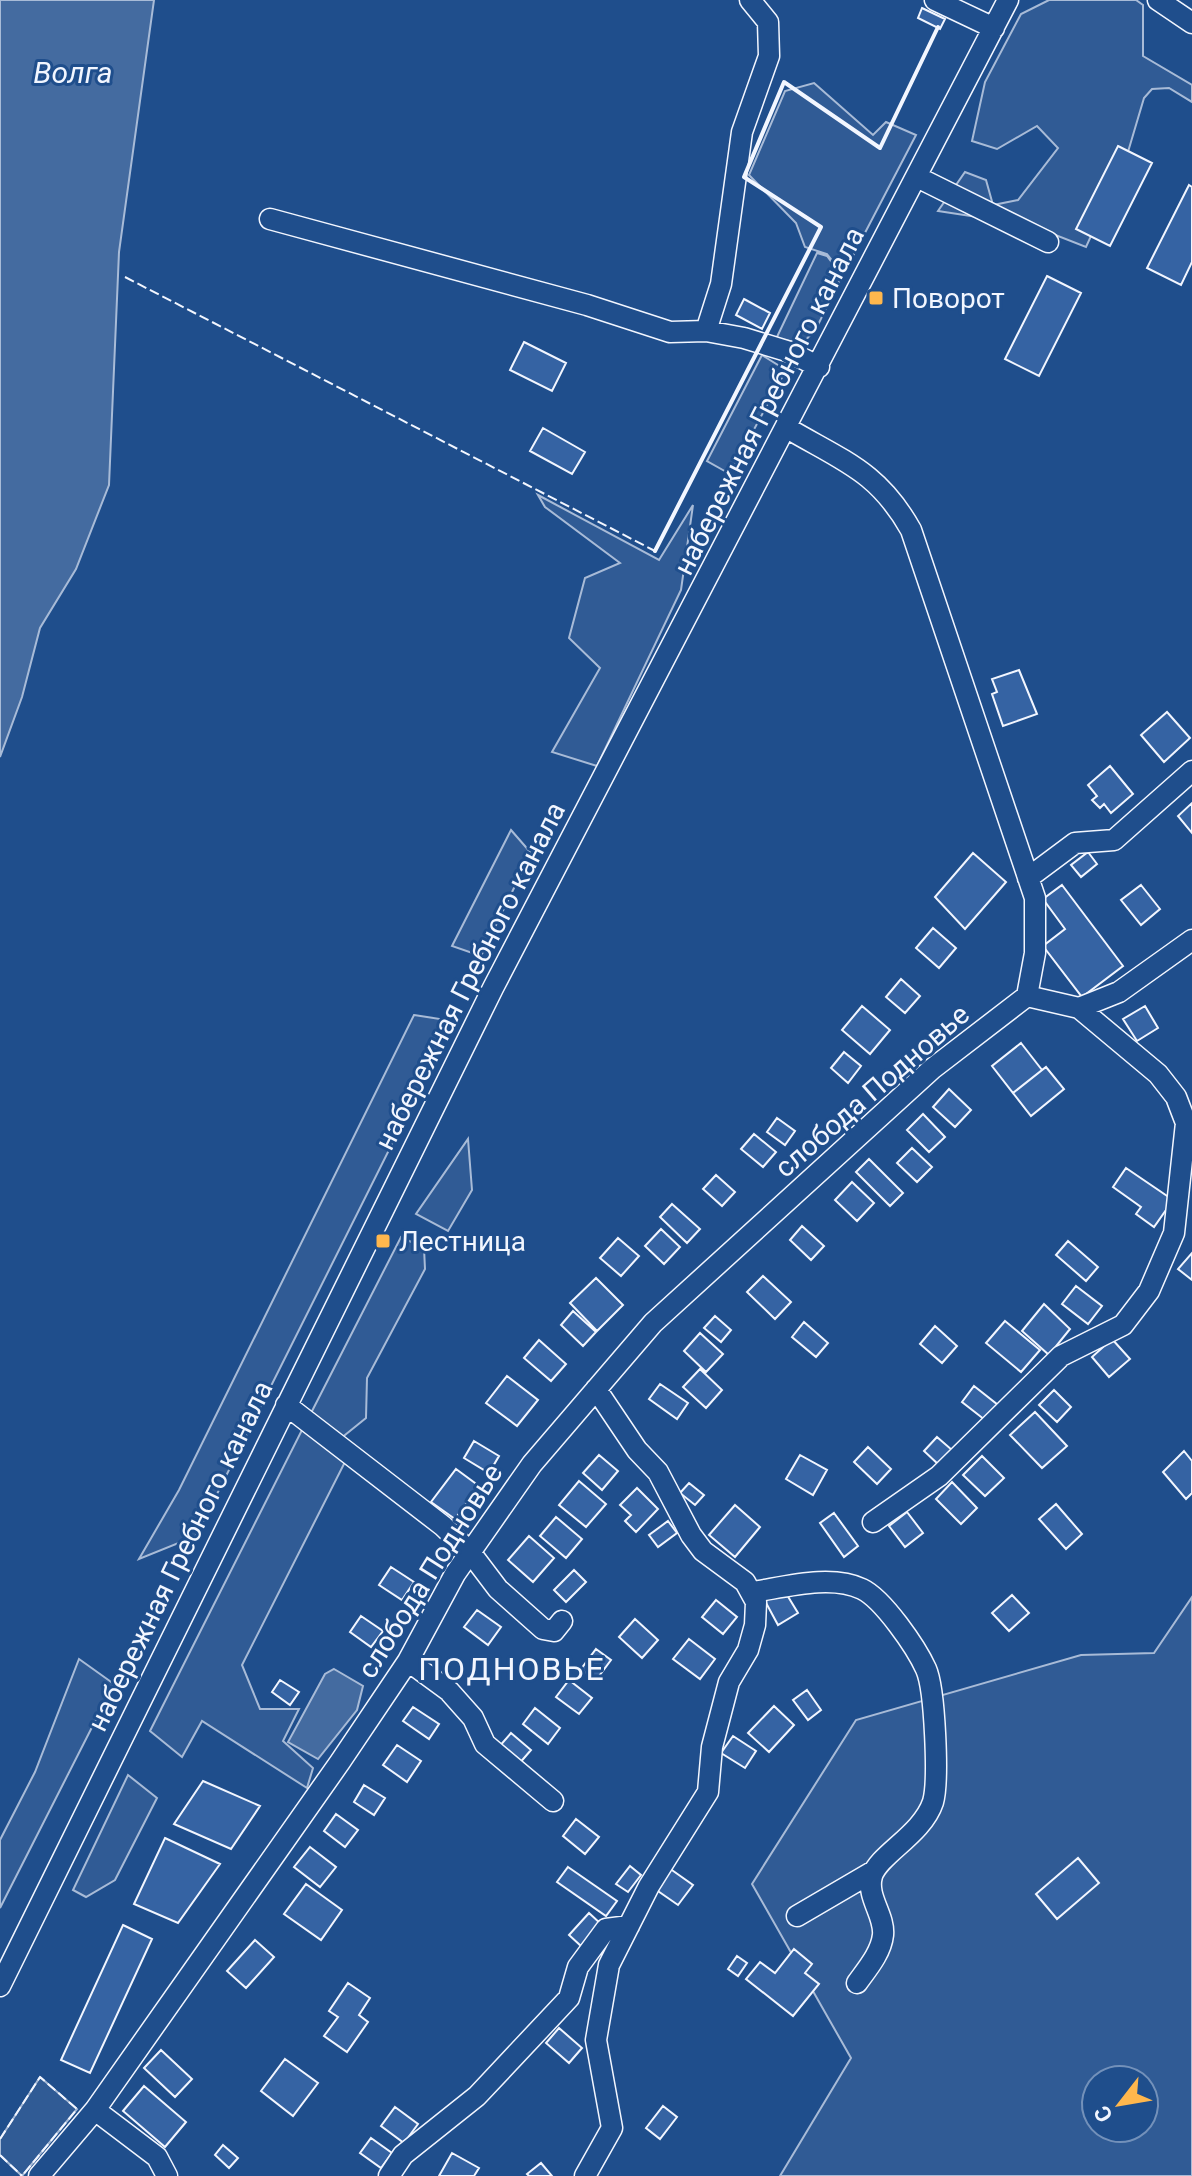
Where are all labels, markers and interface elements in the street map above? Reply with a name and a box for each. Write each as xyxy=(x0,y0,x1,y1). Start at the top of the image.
water label: Волга xyxy=(33,55,113,90)
street label: набережная Гребного канала xyxy=(667,222,871,580)
place label: Поворот xyxy=(892,282,1005,315)
marker: Поворот xyxy=(867,289,885,307)
street label: набережная Гребного канала xyxy=(368,797,572,1155)
street label: слобода Подновье xyxy=(768,998,976,1184)
place label: Лестница xyxy=(399,1225,526,1258)
marker: Лестница xyxy=(374,1232,392,1250)
street label: набережная Гребного канала xyxy=(81,1375,279,1737)
street label: слобода Подновье xyxy=(351,1458,509,1684)
district label: ПОДНОВЬЕ xyxy=(418,1650,606,1688)
north arrow xyxy=(1080,2064,1160,2144)
text: С xyxy=(1089,2101,1118,2127)

